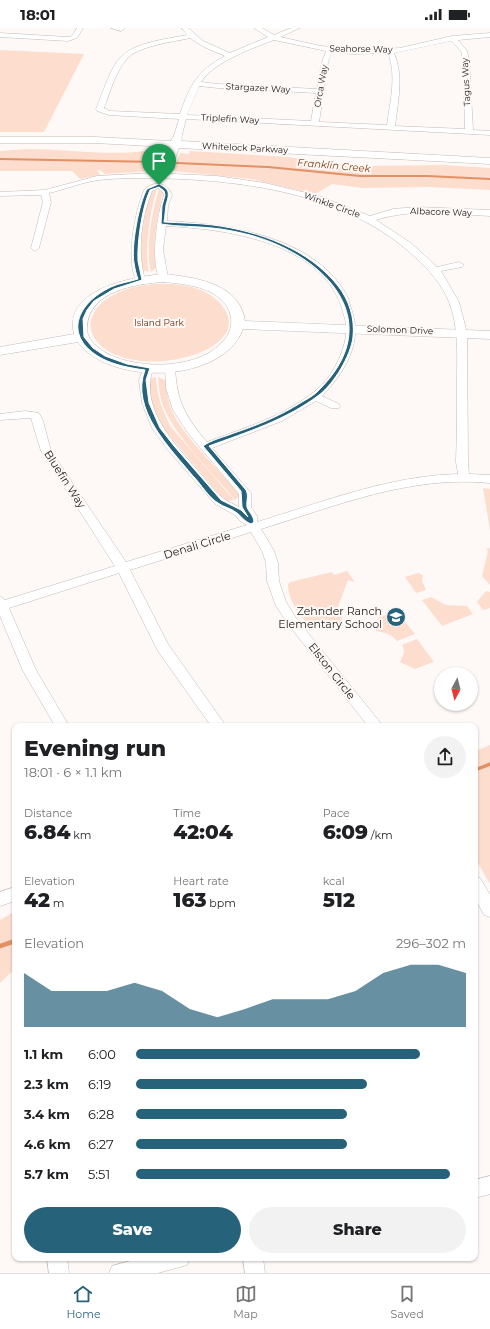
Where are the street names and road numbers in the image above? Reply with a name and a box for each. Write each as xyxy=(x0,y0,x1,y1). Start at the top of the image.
street label: Seahorse Way xyxy=(329,42,393,55)
street label: Tagus Way xyxy=(459,57,472,107)
street label: Orca Way xyxy=(311,64,330,108)
street label: Stargazer Way xyxy=(225,80,291,95)
street label: Triplefin Way xyxy=(201,111,260,126)
street label: Whitelock Parkway xyxy=(202,140,288,155)
street label: Winkle Circle xyxy=(303,189,362,220)
street label: Albacore Way xyxy=(410,205,472,218)
street label: Solomon Drive xyxy=(367,323,434,336)
street label: Bluefin Way xyxy=(41,447,89,511)
street label: Denali Circle xyxy=(162,528,232,562)
street label: Elston Circle xyxy=(306,640,359,702)

